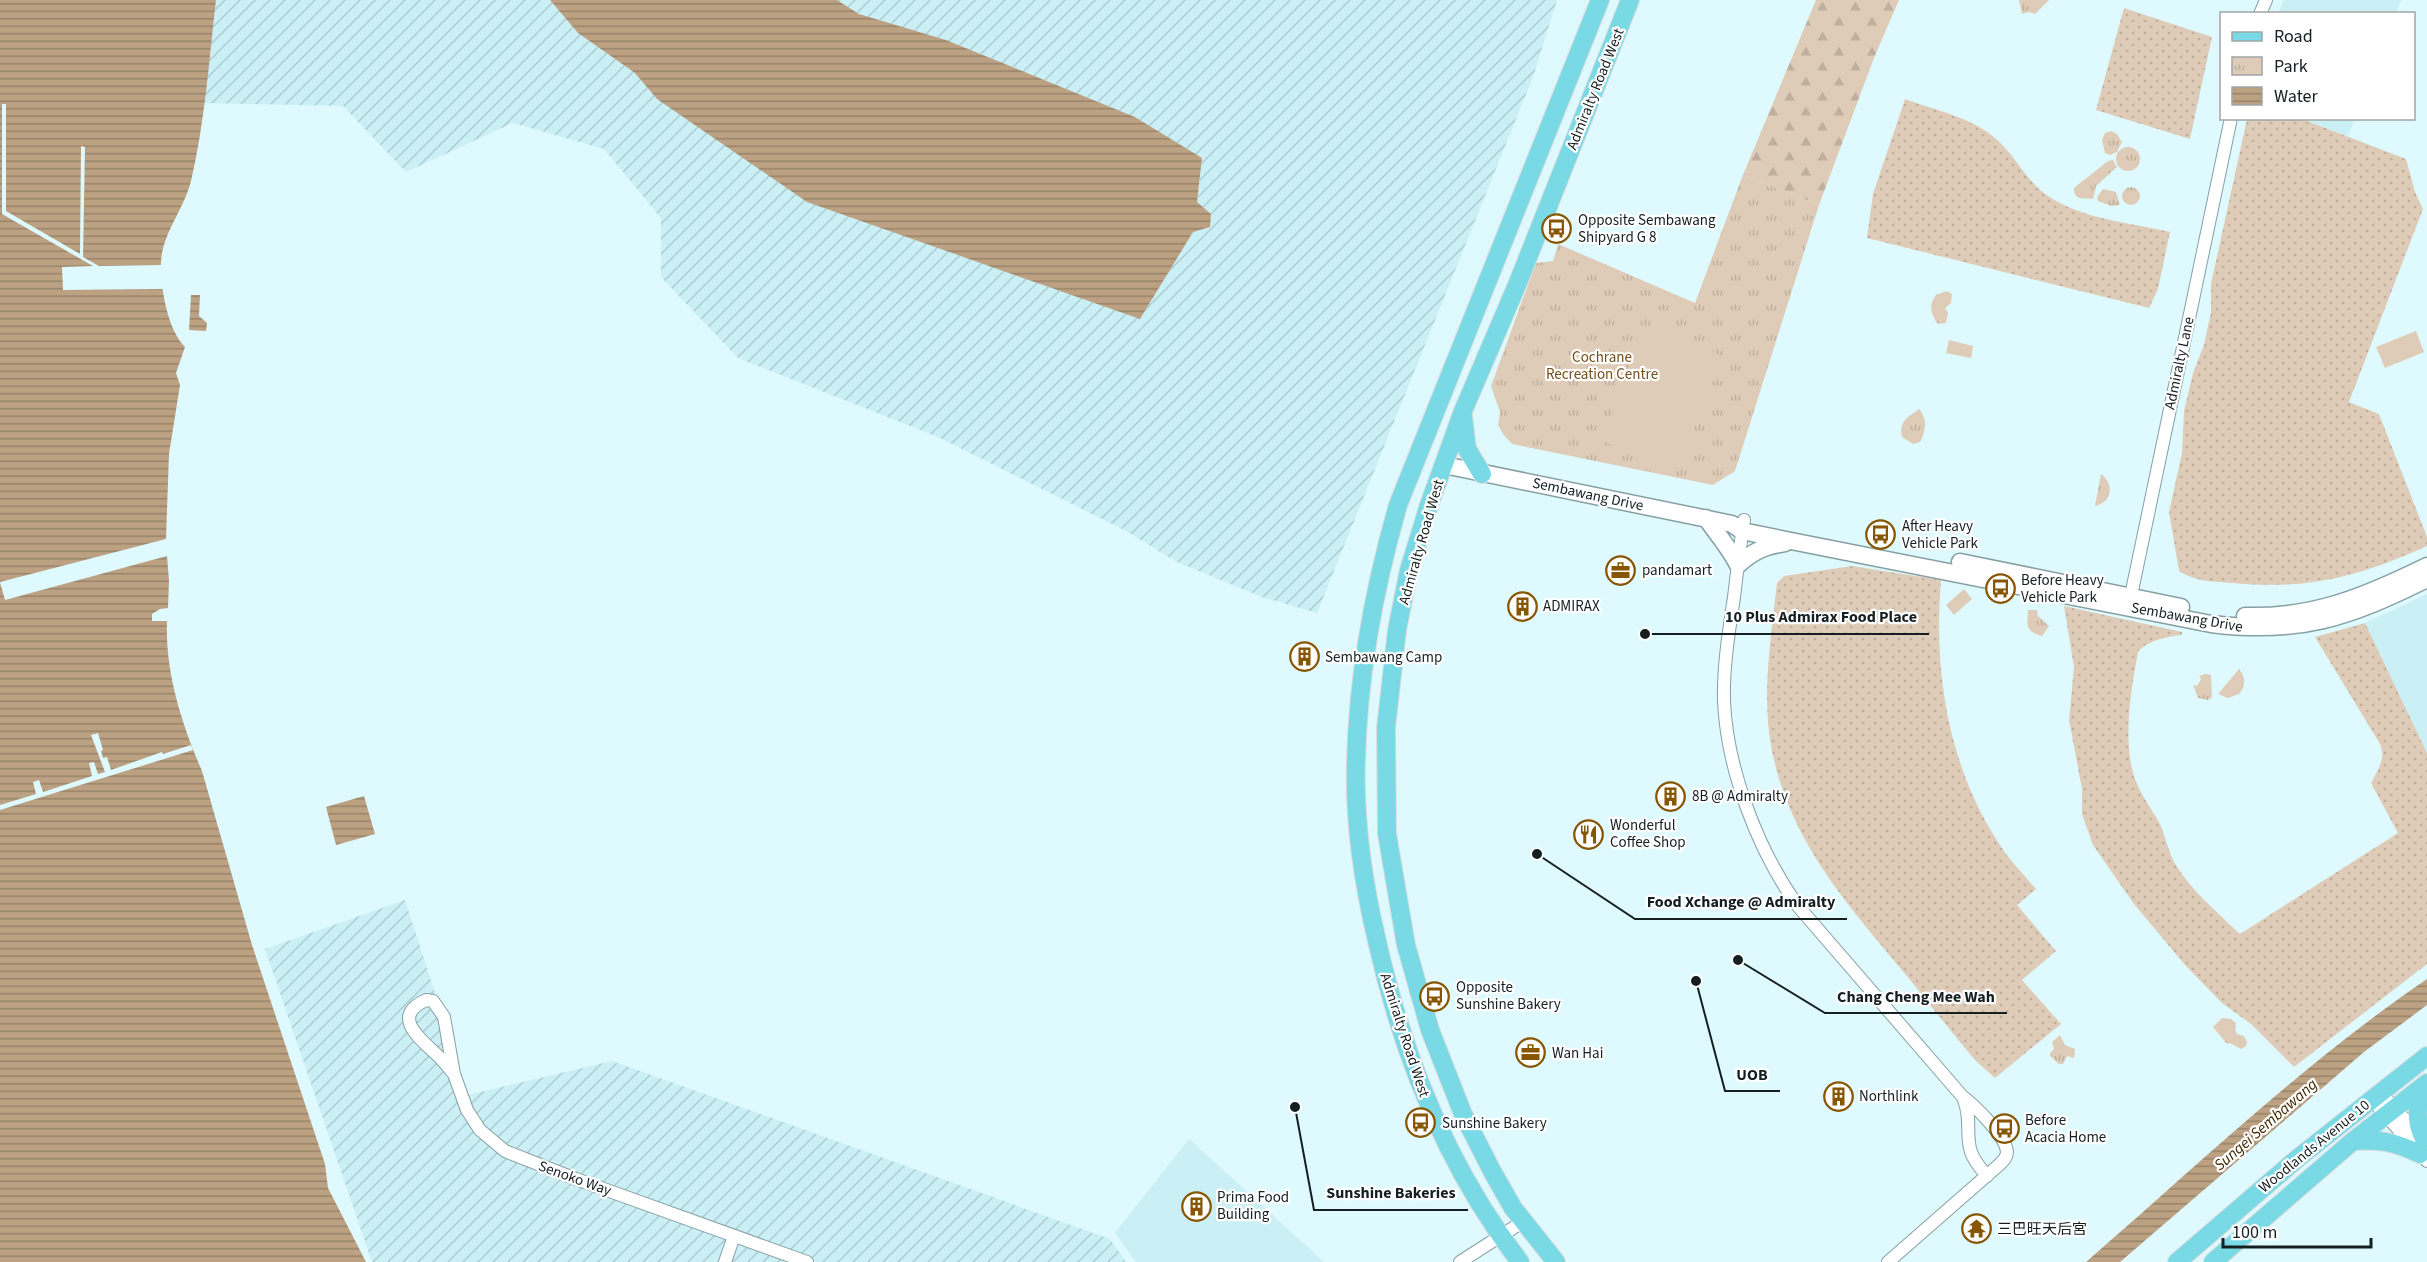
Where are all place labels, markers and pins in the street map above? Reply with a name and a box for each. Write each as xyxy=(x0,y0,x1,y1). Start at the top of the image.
place label: Opposite Sembawang Shipyard G 8 xyxy=(1578,210,1716,248)
bus stop icon: Opposite Sembawang Shipyard G 8 xyxy=(1541,213,1573,245)
place label: After Heavy Vehicle Park xyxy=(1902,516,1979,554)
bus stop icon: After Heavy Vehicle Park xyxy=(1865,519,1897,551)
office icon: pandamart xyxy=(1605,554,1637,586)
place label: pandamart xyxy=(1642,560,1712,581)
place label: Before Heavy Vehicle Park xyxy=(2021,570,2104,608)
bus stop icon: Before Heavy Vehicle Park xyxy=(1984,573,2016,605)
building icon: ADMIRAX xyxy=(1506,590,1538,622)
place label: ADMIRAX xyxy=(1543,596,1600,617)
callout: 10 Plus Admirax Food Place xyxy=(1713,600,1929,634)
building icon: Sembawang Camp xyxy=(1288,641,1320,673)
place label: Sembawang Camp xyxy=(1325,647,1442,668)
building icon: 8B @ Admiralty xyxy=(1655,780,1687,812)
place label: 8B @ Admiralty xyxy=(1692,786,1788,807)
place label: Wonderful Coffee Shop xyxy=(1610,815,1686,853)
restaurant icon: Wonderful Coffee Shop xyxy=(1573,818,1605,850)
callout: Food Xchange @ Admiralty xyxy=(1635,885,1847,919)
place label: Opposite Sunshine Bakery xyxy=(1456,977,1561,1015)
callout: Chang Cheng Mee Wah xyxy=(1825,979,2007,1013)
bus stop icon: Opposite Sunshine Bakery xyxy=(1419,980,1451,1012)
office icon: Wan Hai xyxy=(1515,1037,1547,1069)
place label: Wan Hai xyxy=(1552,1043,1603,1064)
callout: UOB xyxy=(1725,1057,1780,1091)
building icon: Northlink xyxy=(1822,1080,1854,1112)
place label: Northlink xyxy=(1859,1086,1919,1107)
bus stop icon: Sunshine Bakery xyxy=(1405,1107,1437,1139)
place label: Before Acacia Home xyxy=(2025,1110,2106,1148)
place label: Sunshine Bakery xyxy=(1442,1113,1547,1134)
bus stop icon: Before Acacia Home xyxy=(1988,1113,2020,1145)
callout: Sunshine Bakeries xyxy=(1314,1176,1468,1210)
place label: Prima Food Building xyxy=(1217,1187,1289,1225)
building icon: Prima Food Building xyxy=(1180,1190,1212,1222)
temple icon: 三巴旺天后宮 xyxy=(1960,1213,1992,1245)
place label: 三巴旺天后宮 xyxy=(1997,1219,2087,1240)

